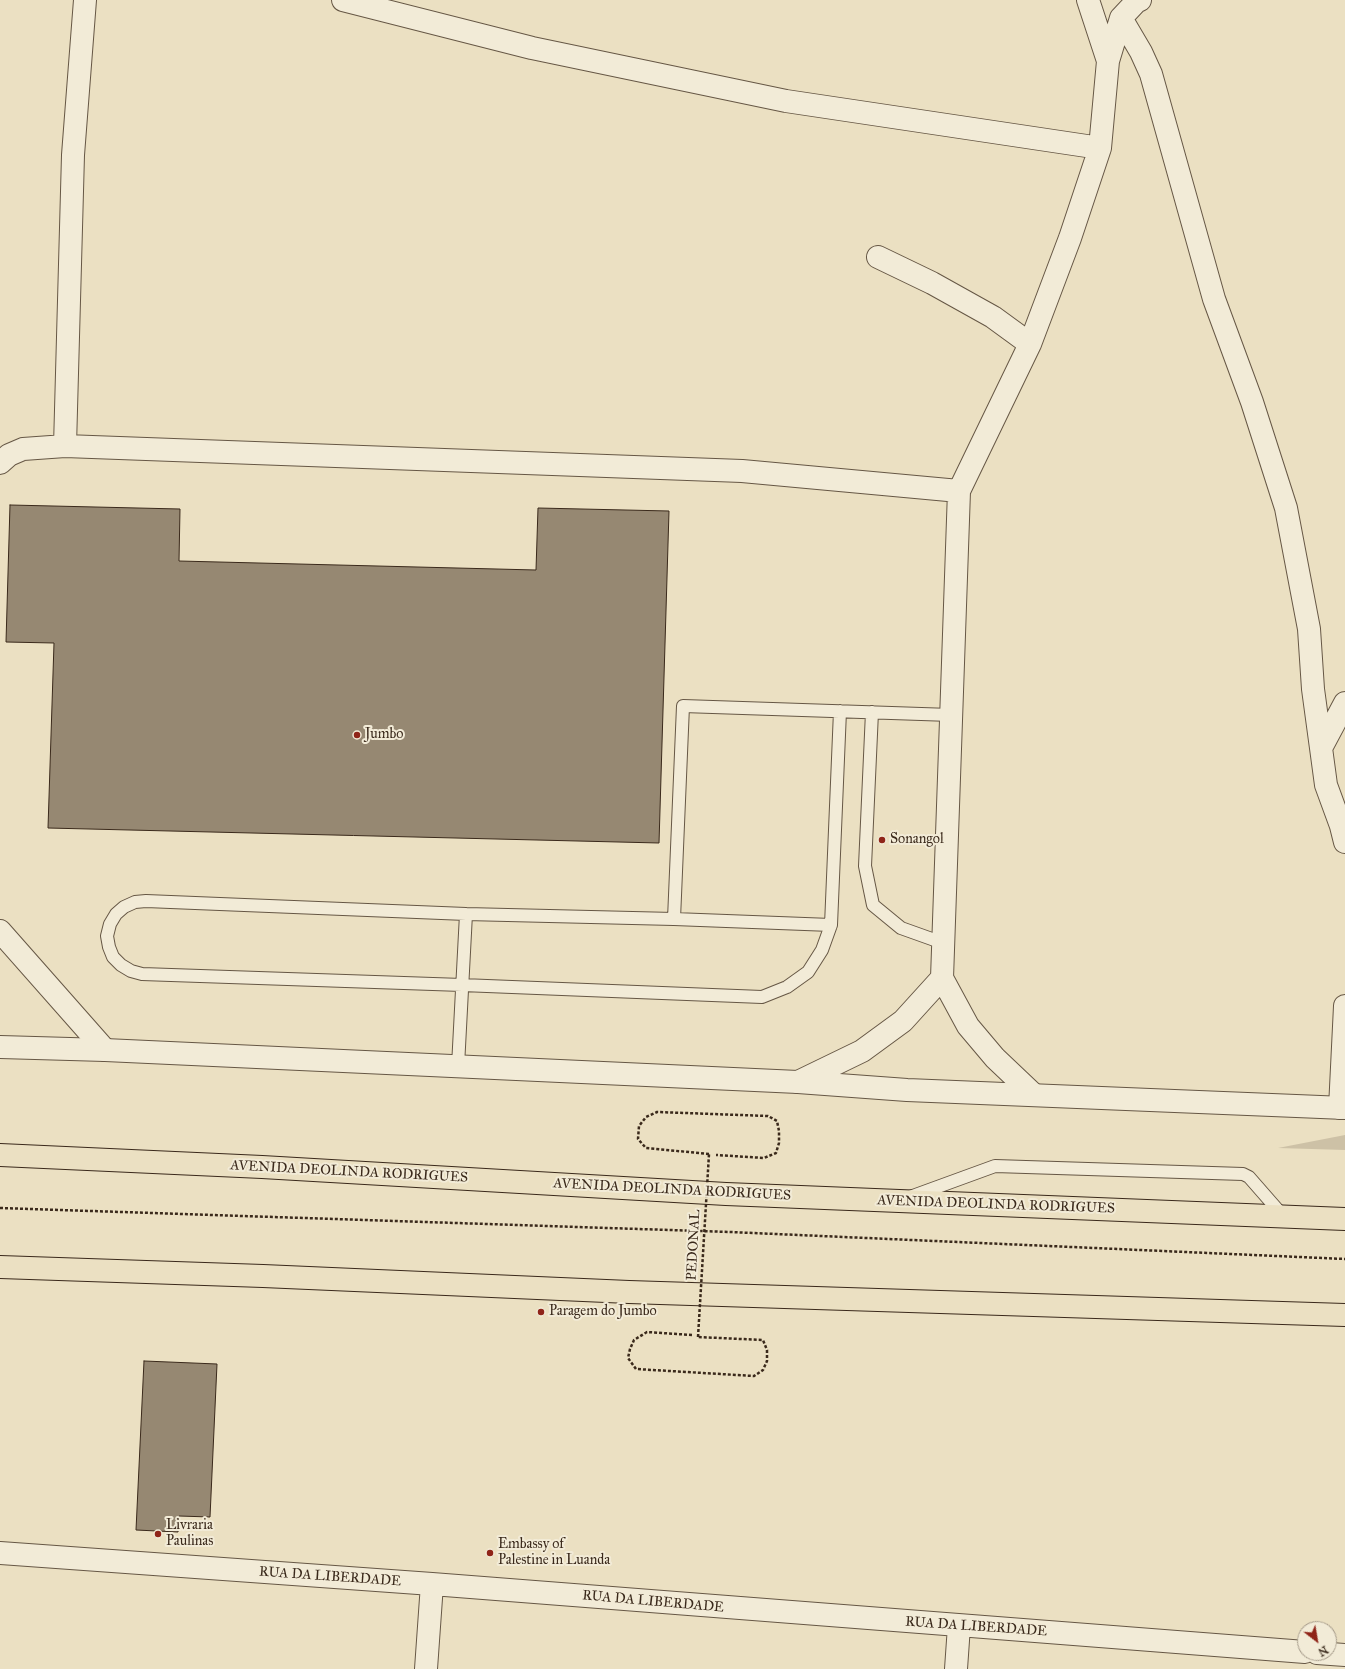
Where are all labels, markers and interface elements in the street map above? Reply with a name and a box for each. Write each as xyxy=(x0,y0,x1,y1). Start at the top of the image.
place label: Jumbo xyxy=(365,727,403,743)
marker: Jumbo xyxy=(352,730,362,740)
place label: Sonangol xyxy=(890,832,944,848)
marker: Sonangol xyxy=(877,835,887,845)
street label: AVENIDA DEOLINDA RODRIGUES xyxy=(230,1157,468,1187)
street label: AVENIDA DEOLINDA RODRIGUES xyxy=(553,1175,791,1205)
street label: AVENIDA DEOLINDA RODRIGUES xyxy=(877,1192,1115,1218)
street label: PEDONAL xyxy=(684,1209,704,1281)
place label: Paragem do Jumbo xyxy=(549,1304,657,1320)
marker: Paragem do Jumbo xyxy=(536,1307,546,1317)
place label: Livraria Paulinas xyxy=(166,1518,213,1550)
marker: Livraria Paulinas xyxy=(153,1529,163,1539)
place label: Embassy of Palestine in Luanda xyxy=(498,1537,610,1570)
marker: Embassy of Palestine in Luanda xyxy=(485,1548,495,1558)
street label: RUA DA LIBERDADE xyxy=(259,1564,401,1590)
street label: RUA DA LIBERDADE xyxy=(581,1587,725,1617)
street label: RUA DA LIBERDADE xyxy=(905,1614,1047,1640)
north arrow xyxy=(1297,1621,1337,1661)
text: N xyxy=(1316,1643,1330,1659)

